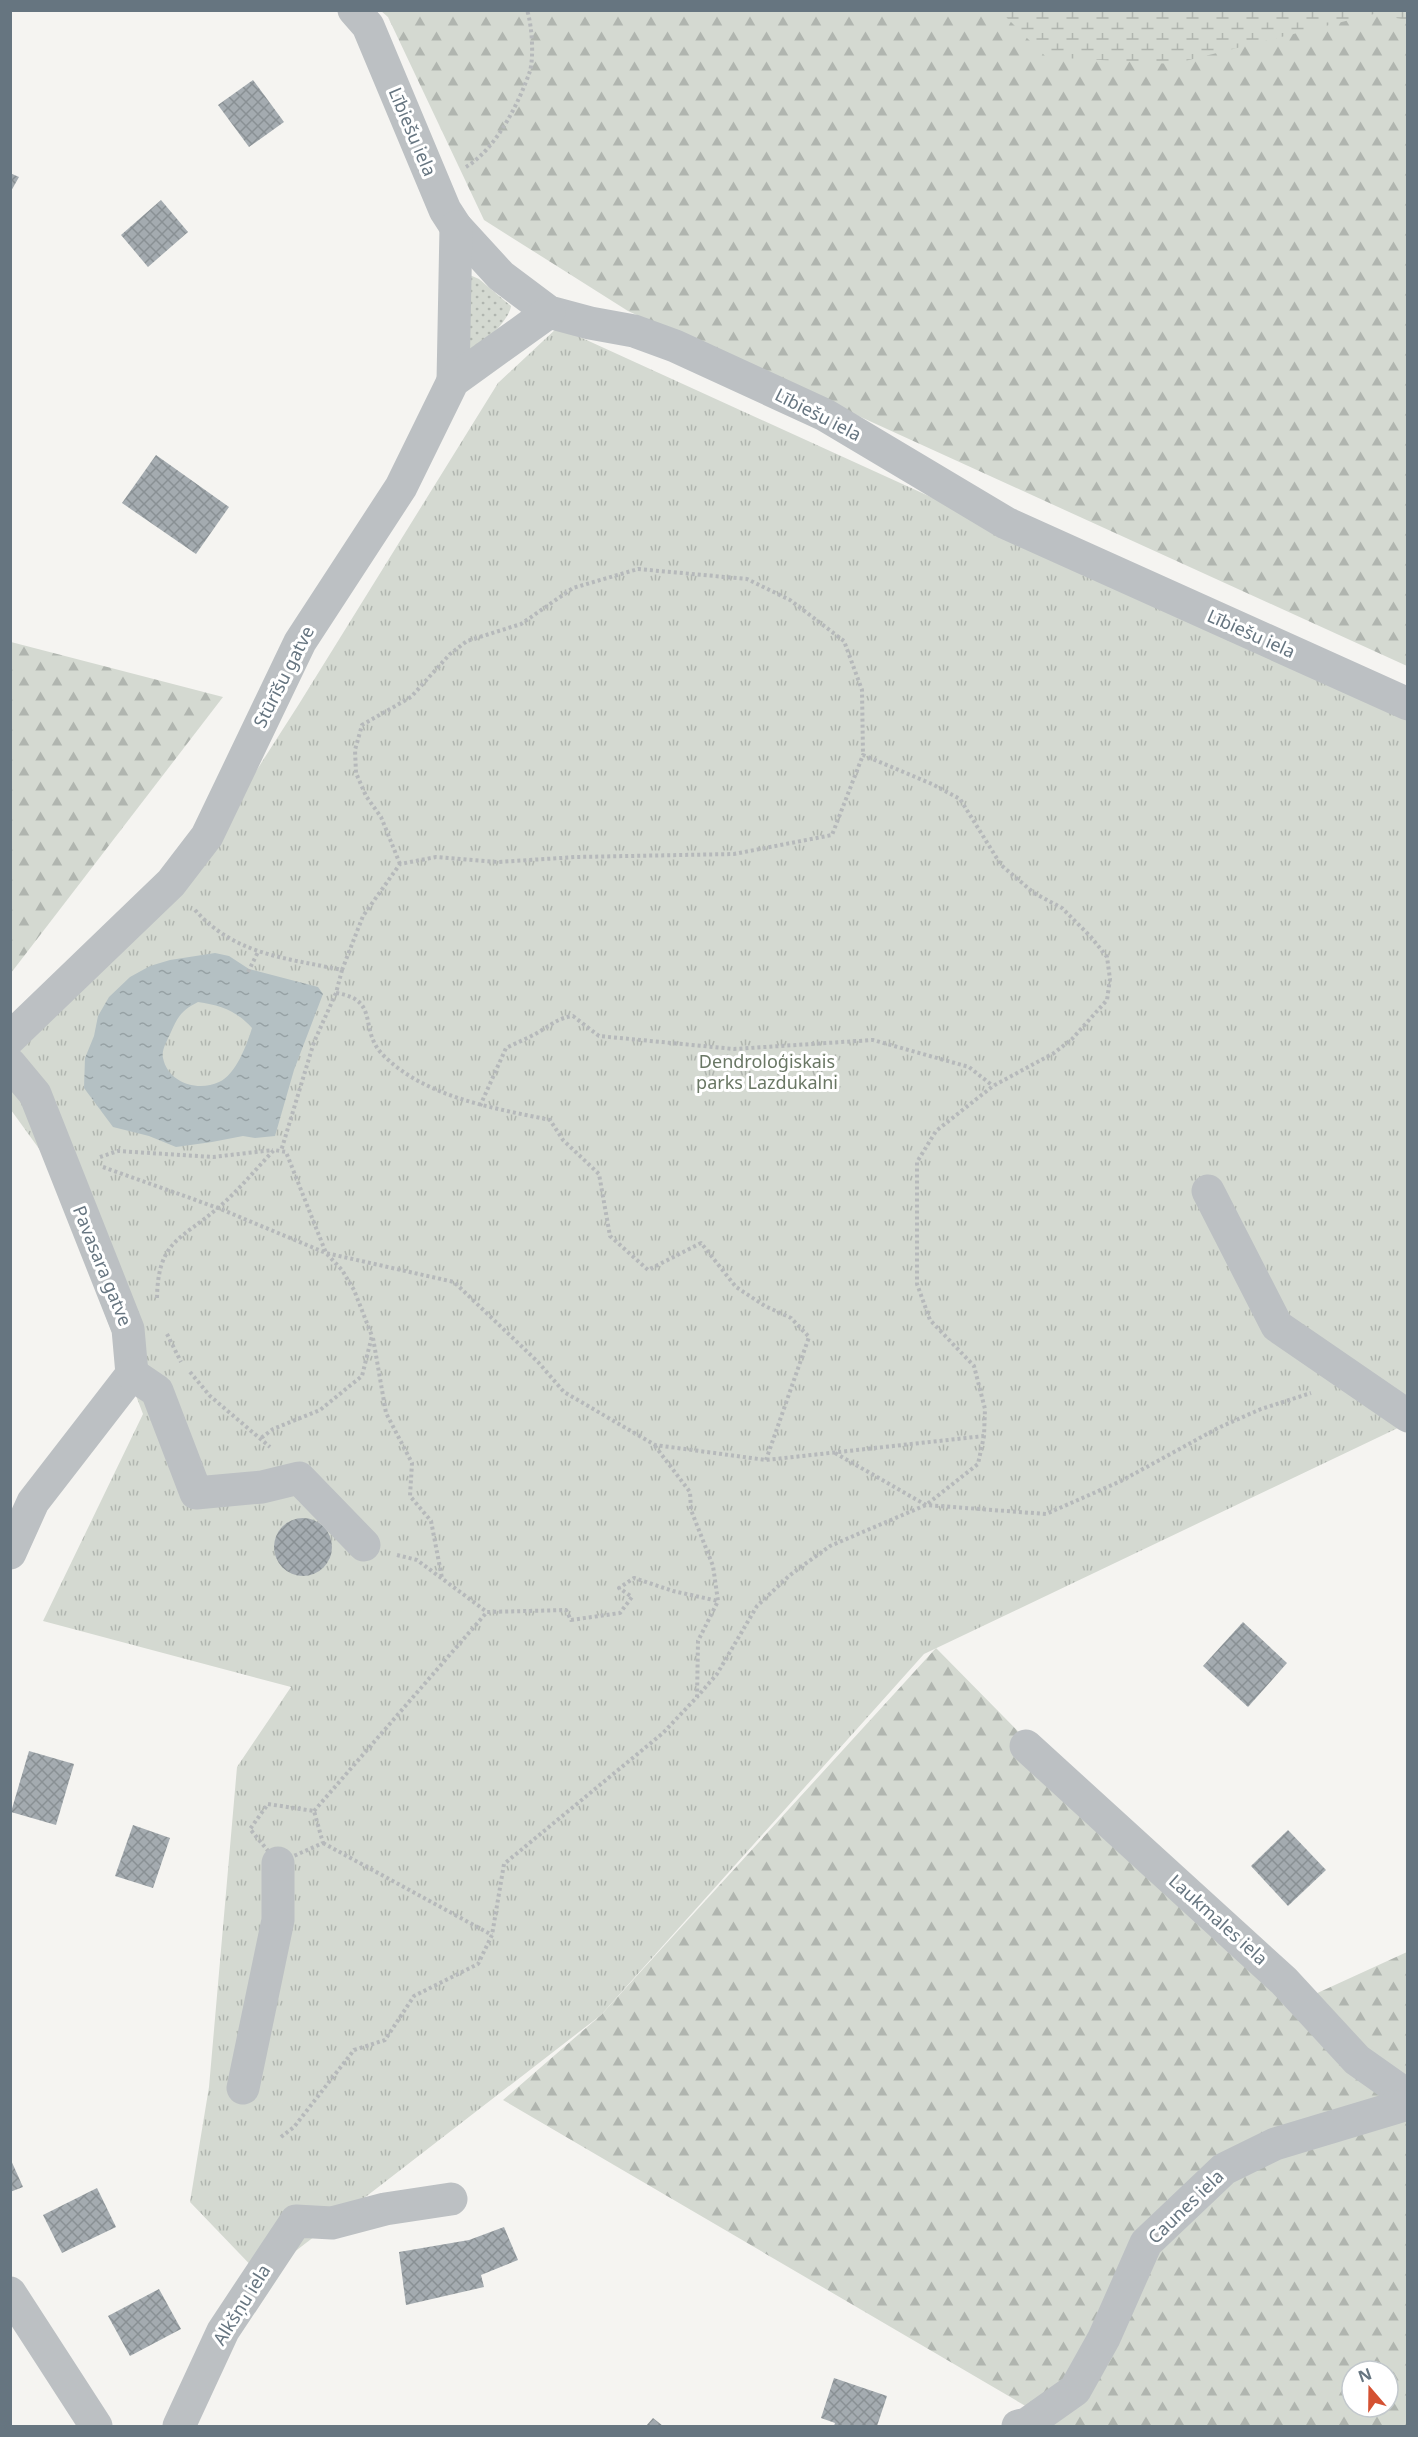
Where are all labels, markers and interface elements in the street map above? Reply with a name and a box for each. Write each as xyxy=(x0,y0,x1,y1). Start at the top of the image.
street label: Lībiešu iela xyxy=(384,84,442,180)
street label: Lībiešu iela xyxy=(771,382,866,446)
street label: Lībiešu iela xyxy=(1204,603,1299,663)
street label: Stūrīšu gatve xyxy=(247,622,319,731)
park label: Dendroloģiskais parks Lazdukalni xyxy=(696,1049,838,1094)
street label: Pavasara gatve xyxy=(68,1202,138,1329)
street label: Laukmales iela xyxy=(1164,1869,1273,1970)
street label: Caunes iela xyxy=(1142,2164,1228,2249)
street label: Alkšņu iela xyxy=(207,2260,275,2349)
north arrow xyxy=(1340,2359,1400,2419)
text: N xyxy=(1355,2362,1375,2387)

